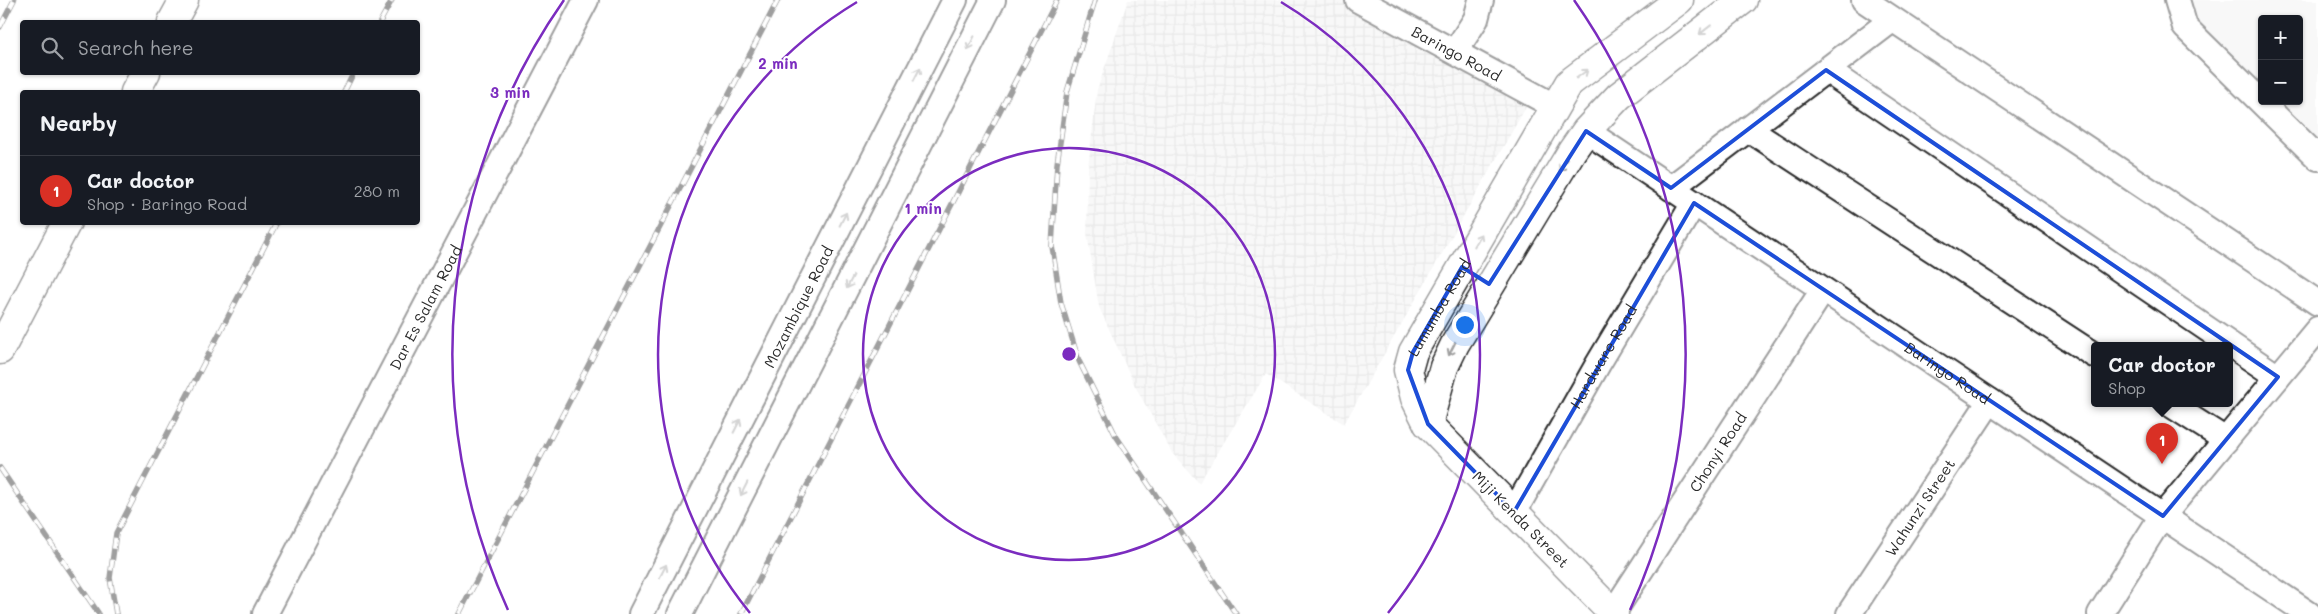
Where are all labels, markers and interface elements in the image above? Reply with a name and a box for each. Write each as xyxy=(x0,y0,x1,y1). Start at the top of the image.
map controls xyxy=(2258,15,2303,105)
button: + xyxy=(2258,15,2303,60)
search box xyxy=(20,20,420,75)
street label: Baringo Road xyxy=(1408,21,1505,86)
one-way arrow xyxy=(1699,24,1712,35)
icon: search xyxy=(38,34,66,62)
text: Search here xyxy=(78,35,194,60)
one-way arrow xyxy=(966,36,976,51)
text: 2 min xyxy=(758,53,798,73)
button: − xyxy=(2258,60,2303,105)
one-way arrow xyxy=(913,67,922,82)
one-way arrow xyxy=(1575,68,1588,79)
text: 3 min xyxy=(490,82,530,102)
text: Nearby xyxy=(40,109,117,136)
one-way arrow xyxy=(1558,158,1568,172)
text: Car doctor xyxy=(87,168,194,193)
text: 1 xyxy=(52,180,60,201)
text: 280 m xyxy=(354,180,400,201)
text: Shop · Baringo Road xyxy=(87,193,247,214)
text: 1 min xyxy=(904,198,942,218)
one-way arrow xyxy=(839,212,848,227)
one-way arrow xyxy=(1474,233,1483,248)
street label: Dar Es Salam Road xyxy=(385,242,466,373)
street label: Mozambique Road xyxy=(759,243,838,371)
street label: Lumumba Road xyxy=(1403,255,1475,360)
one-way arrow xyxy=(845,274,855,289)
street label: Hardware Road xyxy=(1565,301,1641,412)
your location xyxy=(1452,312,1478,338)
street label: Baringo Road xyxy=(1901,337,1994,408)
one-way arrow xyxy=(1447,342,1457,357)
popup xyxy=(2091,342,2233,407)
centre of rings xyxy=(1060,345,1078,363)
text: Car doctor xyxy=(2108,352,2216,377)
text: Shop xyxy=(2108,377,2146,398)
street label: Chonyi Road xyxy=(1684,408,1751,496)
one-way arrow xyxy=(733,419,742,434)
pin: 1 xyxy=(2146,423,2178,464)
street label: Wahunzi Street xyxy=(1880,455,1959,560)
street label: Miji Kenda Street xyxy=(1468,466,1574,572)
one-way arrow xyxy=(739,481,749,496)
one-way arrow xyxy=(658,563,668,578)

